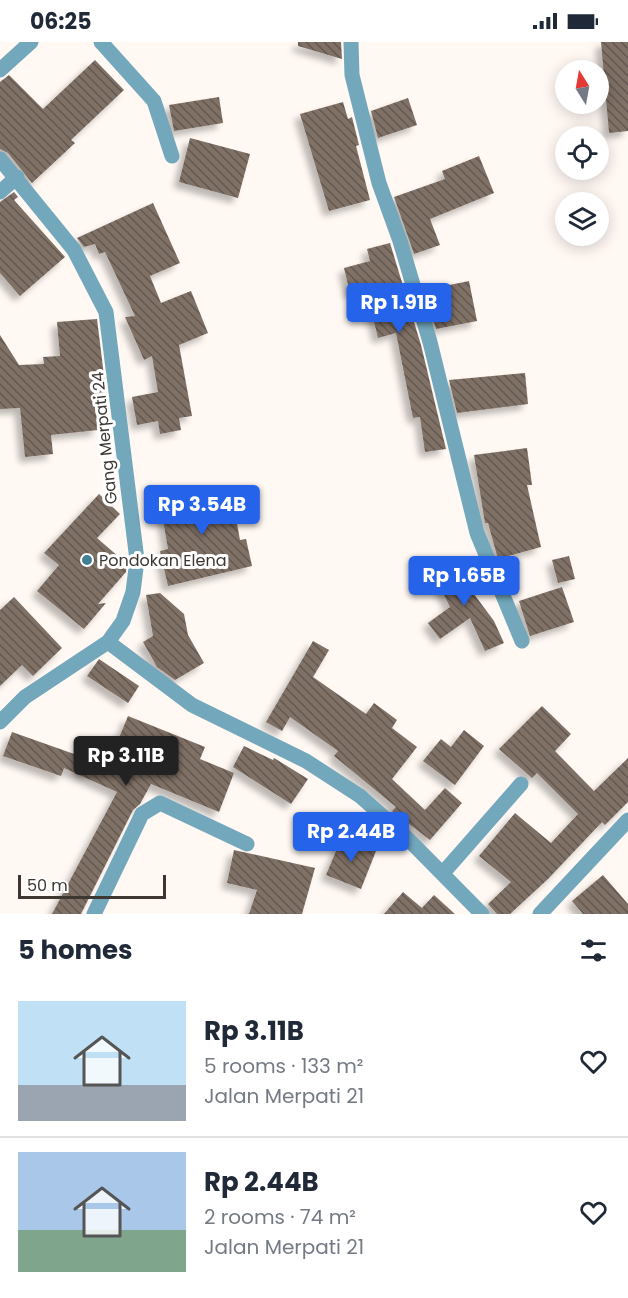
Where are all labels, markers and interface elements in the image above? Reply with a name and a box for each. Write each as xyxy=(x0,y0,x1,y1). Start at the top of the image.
text: 06:25 xyxy=(30,6,91,37)
north arrow xyxy=(555,60,609,114)
map controls xyxy=(555,60,609,246)
button: locate xyxy=(555,126,609,180)
button: layers xyxy=(555,192,609,246)
pin: Rp 1.91B xyxy=(337,283,461,334)
text: Rp 1.91B xyxy=(360,288,438,316)
street label: Gang Merpati 24 xyxy=(86,371,123,505)
pin: Rp 3.54B xyxy=(140,485,264,536)
text: Rp 3.54B xyxy=(158,490,246,518)
place label: Pondokan Elena xyxy=(99,549,227,572)
marker: Pondokan Elena xyxy=(80,553,94,567)
pin: Rp 1.65B xyxy=(402,556,526,607)
text: Rp 1.65B xyxy=(423,561,505,589)
pin: Rp 3.11B xyxy=(64,736,188,787)
text: Rp 3.11B xyxy=(88,741,164,769)
pin: Rp 2.44B xyxy=(289,812,413,863)
text: Rp 2.44B xyxy=(307,817,395,845)
scale bar xyxy=(18,872,166,900)
text: 50 m xyxy=(27,874,68,897)
text: 5 homes xyxy=(18,932,133,968)
icon: filters xyxy=(577,934,610,967)
text: Rp 3.11B xyxy=(204,1013,304,1049)
icon: home xyxy=(66,1025,138,1097)
icon: heart xyxy=(577,1045,610,1078)
text: 5 rooms · 133 m² xyxy=(204,1052,363,1080)
text: Jalan Merpati 21 xyxy=(204,1082,364,1110)
text: Rp 2.44B xyxy=(204,1164,319,1200)
icon: home xyxy=(66,1176,138,1248)
icon: heart xyxy=(577,1196,610,1229)
text: 2 rooms · 74 m² xyxy=(204,1203,356,1231)
text: Jalan Merpati 21 xyxy=(204,1233,364,1261)

